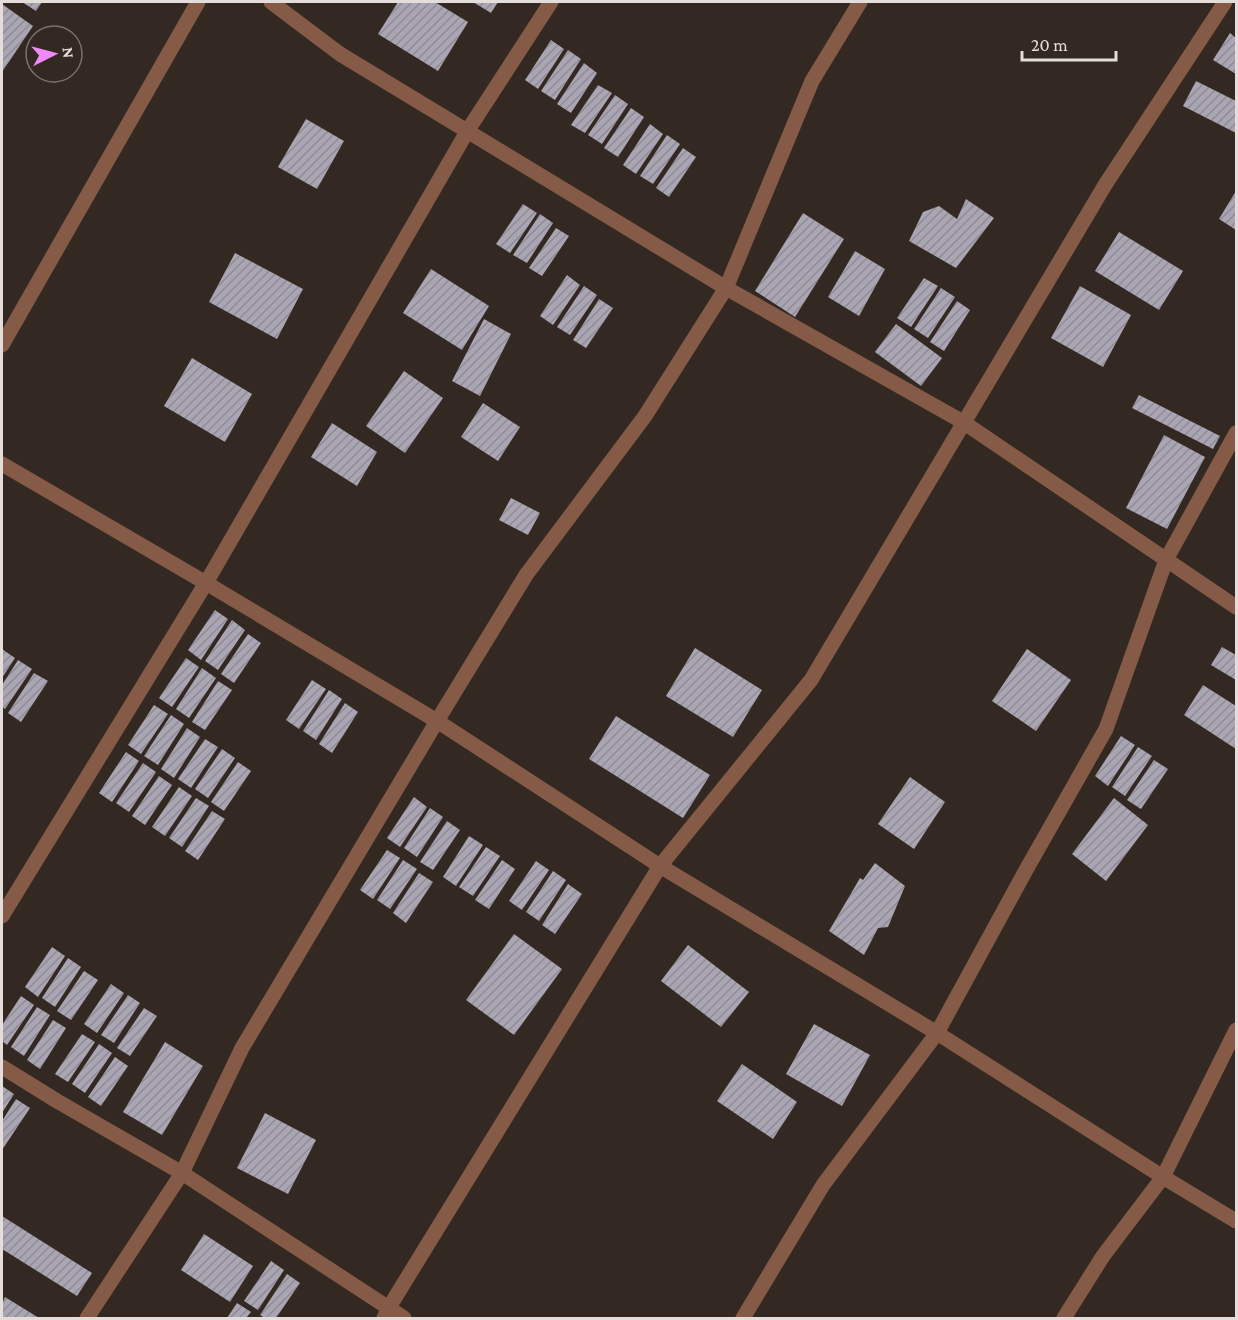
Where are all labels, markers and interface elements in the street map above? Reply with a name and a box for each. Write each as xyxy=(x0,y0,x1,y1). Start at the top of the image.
north arrow xyxy=(24,24,84,84)
scale bar xyxy=(1022,24,1116,62)
text: 20 m xyxy=(1031,35,1068,55)
text: N xyxy=(59,46,77,59)

